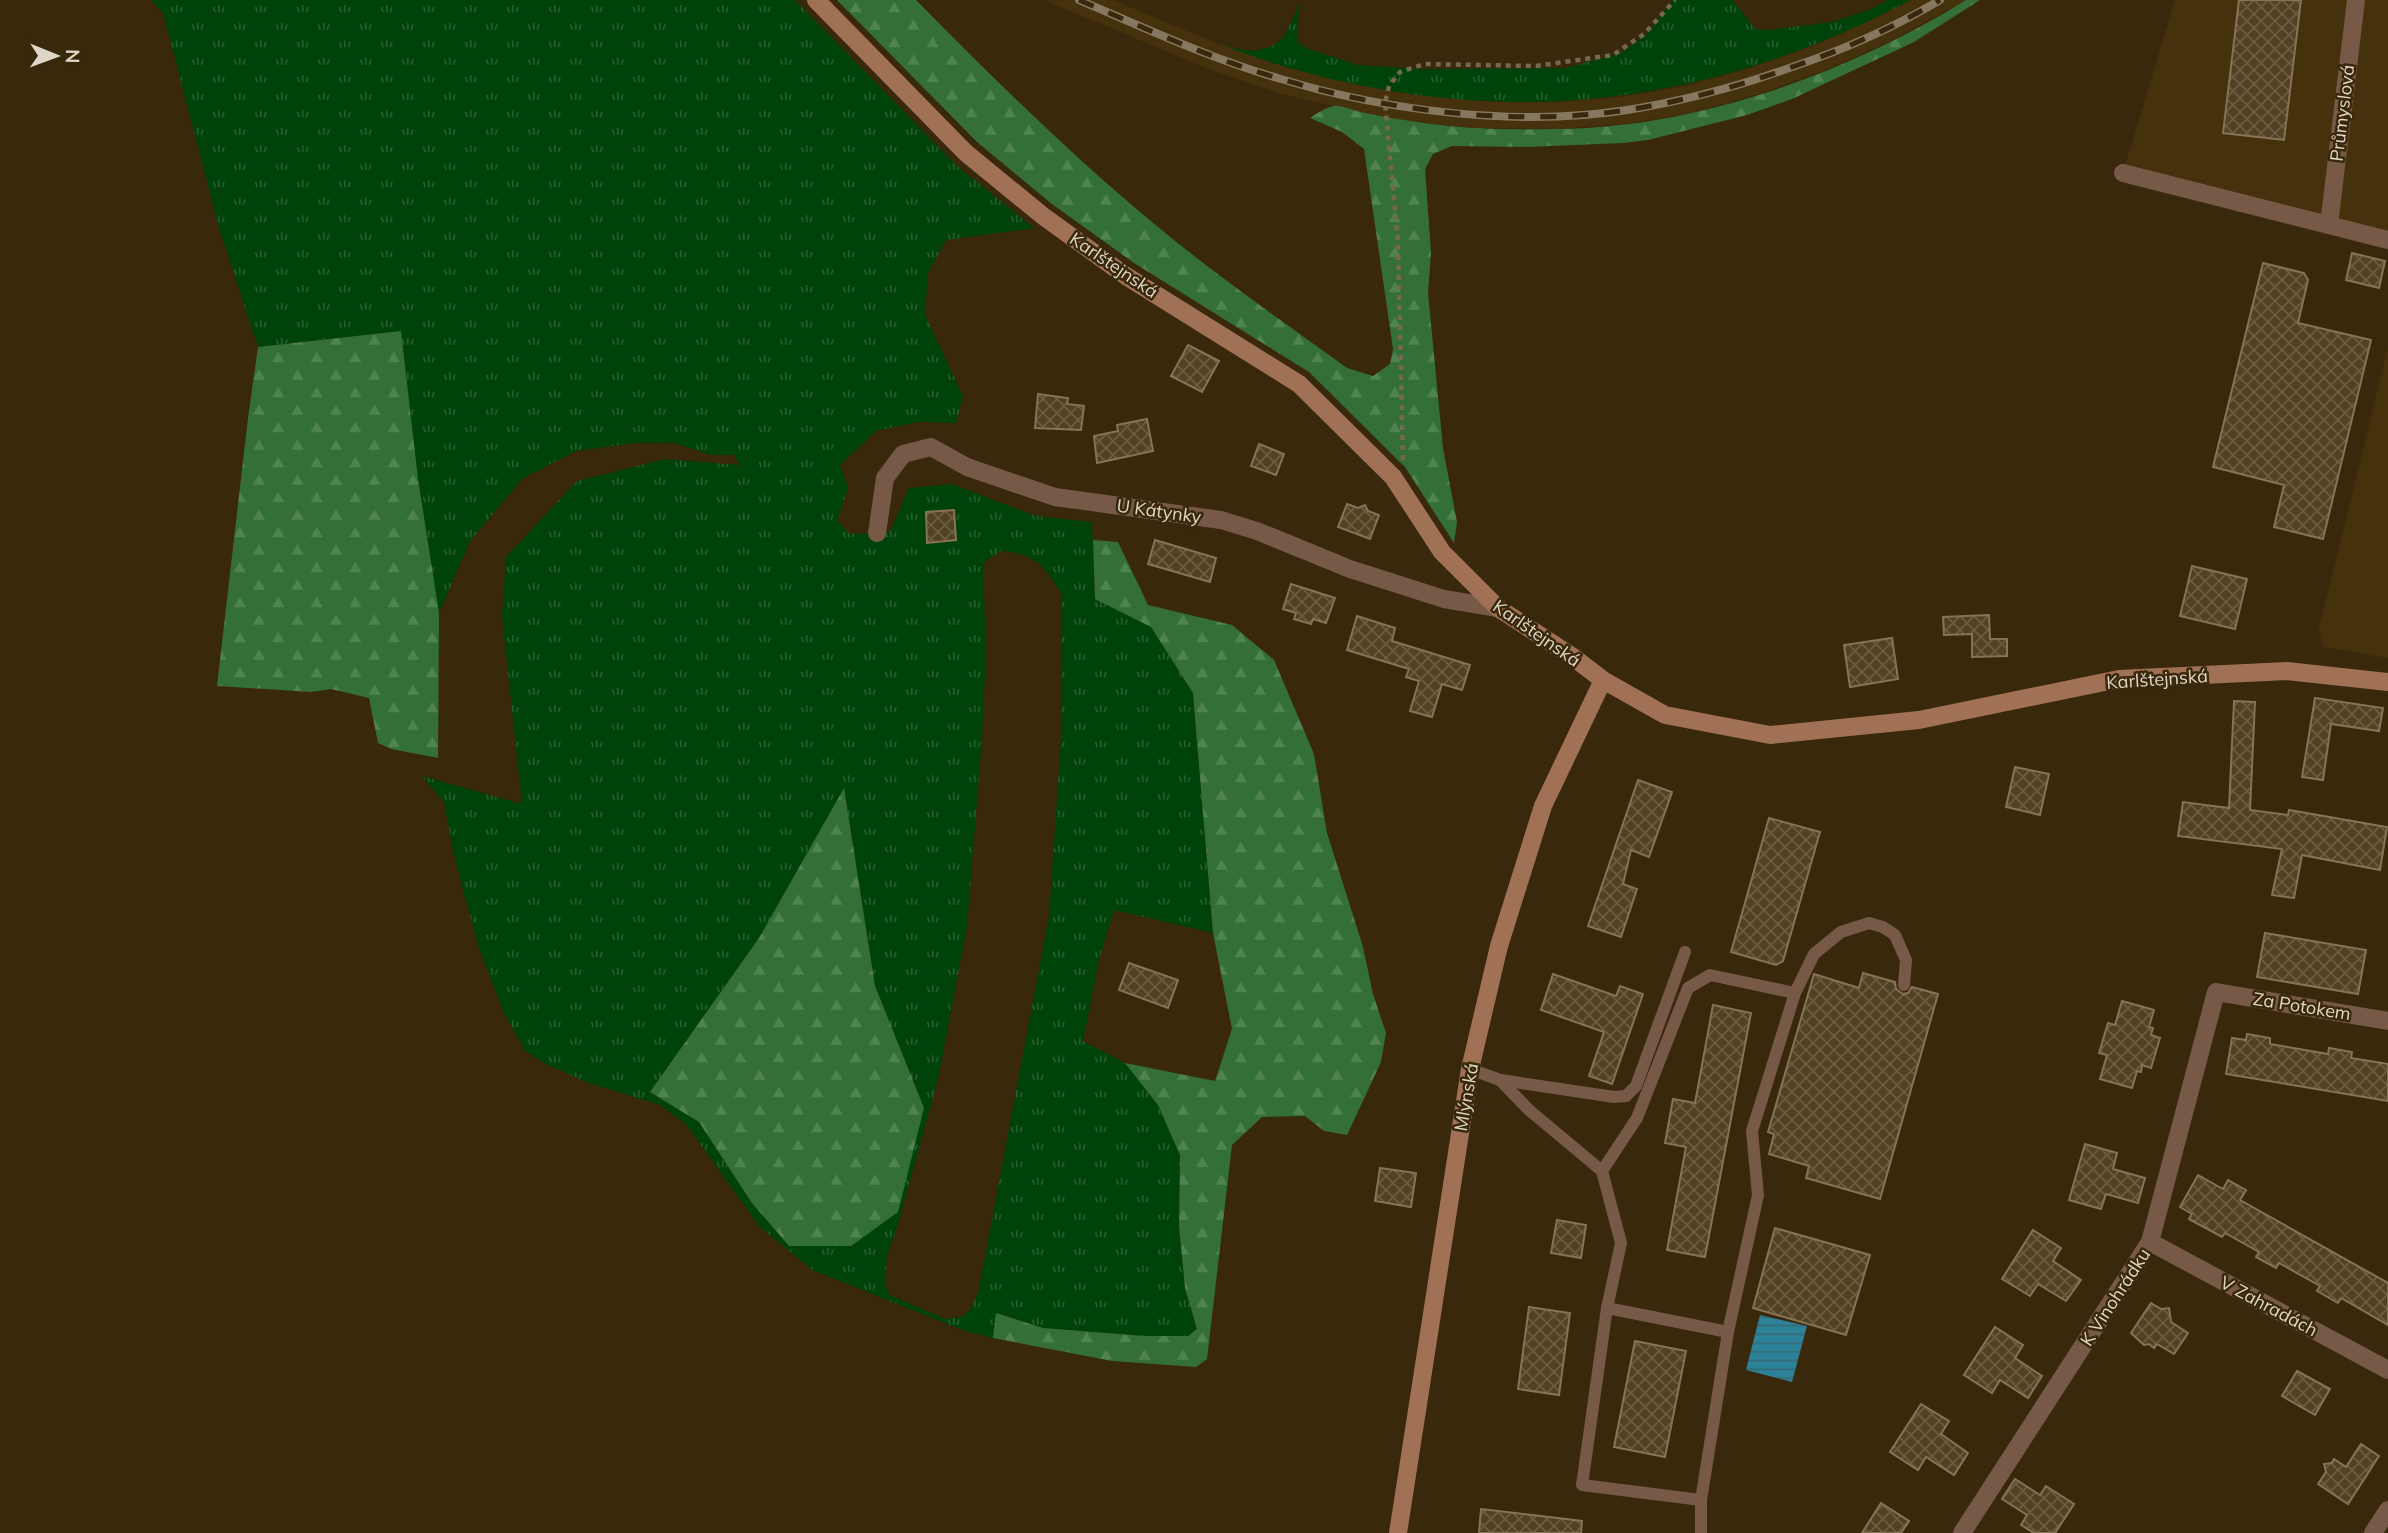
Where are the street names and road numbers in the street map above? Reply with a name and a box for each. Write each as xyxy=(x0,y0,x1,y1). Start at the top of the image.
street label: Průmyslová xyxy=(2325,63,2359,163)
street label: Karlštejnská xyxy=(1065,227,1163,303)
street label: U Kátynky xyxy=(1115,494,1203,528)
street label: Karlštejnská xyxy=(1489,594,1585,672)
street label: Karlštejnská xyxy=(2105,664,2209,694)
street label: Za Potokem xyxy=(2251,987,2353,1025)
street label: Mlýnská xyxy=(1449,1061,1483,1133)
street label: K Vinohrádku xyxy=(2075,1244,2155,1350)
street label: V Zahradách xyxy=(2216,1271,2322,1341)

